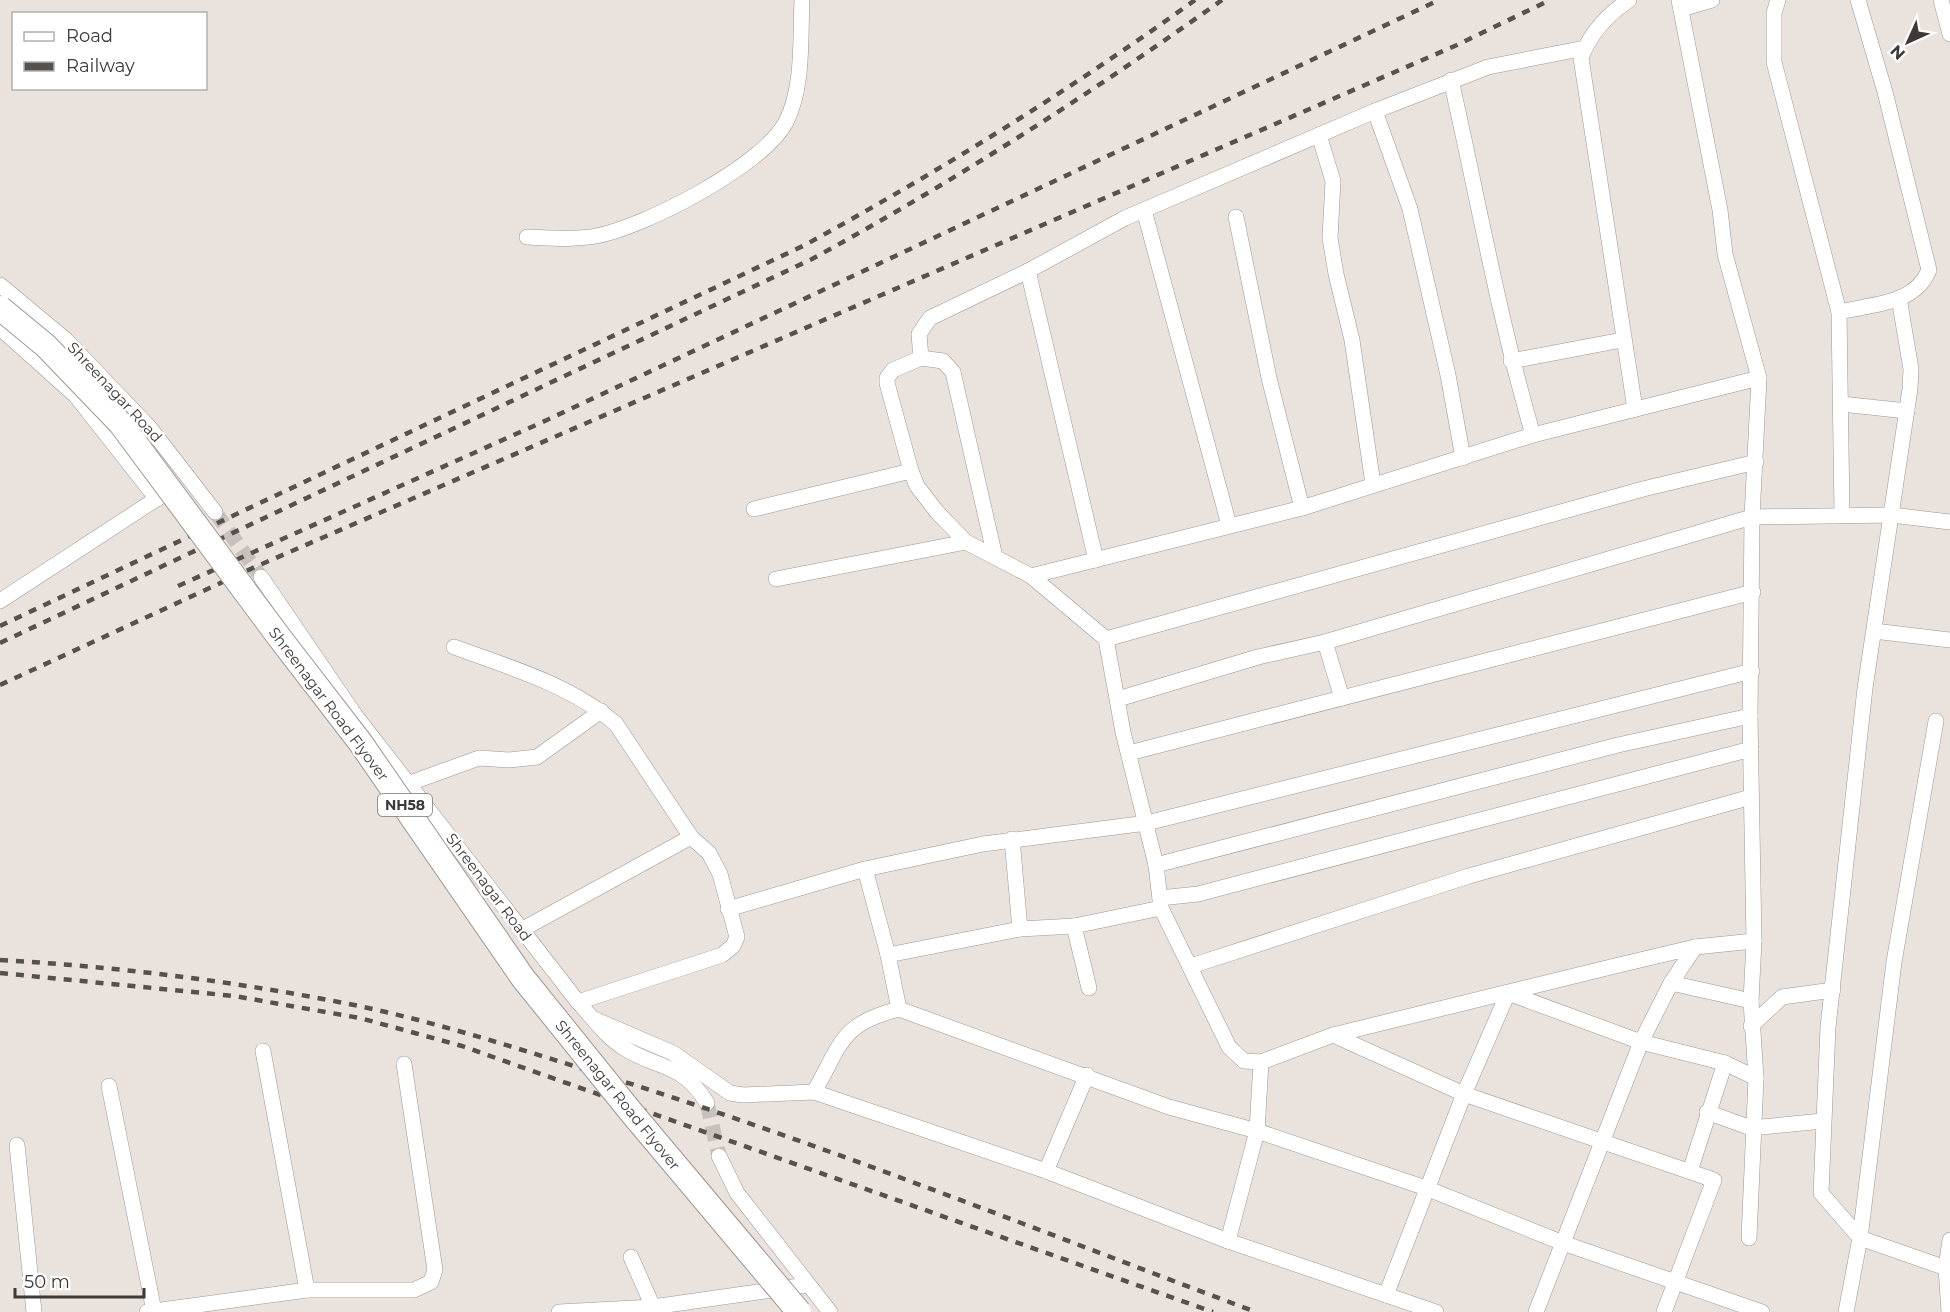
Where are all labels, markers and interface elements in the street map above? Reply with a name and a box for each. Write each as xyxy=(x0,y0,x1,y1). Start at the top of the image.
legend xyxy=(12,12,207,90)
north arrow xyxy=(1878,12,1938,72)
text: Road xyxy=(66,25,113,47)
text: N xyxy=(1886,41,1909,64)
text: Railway xyxy=(66,55,135,77)
street label: Shreenagar Road xyxy=(64,338,166,446)
street label: Shreenagar Road Flyover xyxy=(265,623,393,785)
road number: NH58 xyxy=(378,794,432,816)
street label: Shreenagar Road xyxy=(442,829,536,945)
street label: Shreenagar Road Flyover xyxy=(551,1016,685,1174)
scale bar xyxy=(15,1261,144,1299)
text: 50 m xyxy=(24,1271,70,1293)

